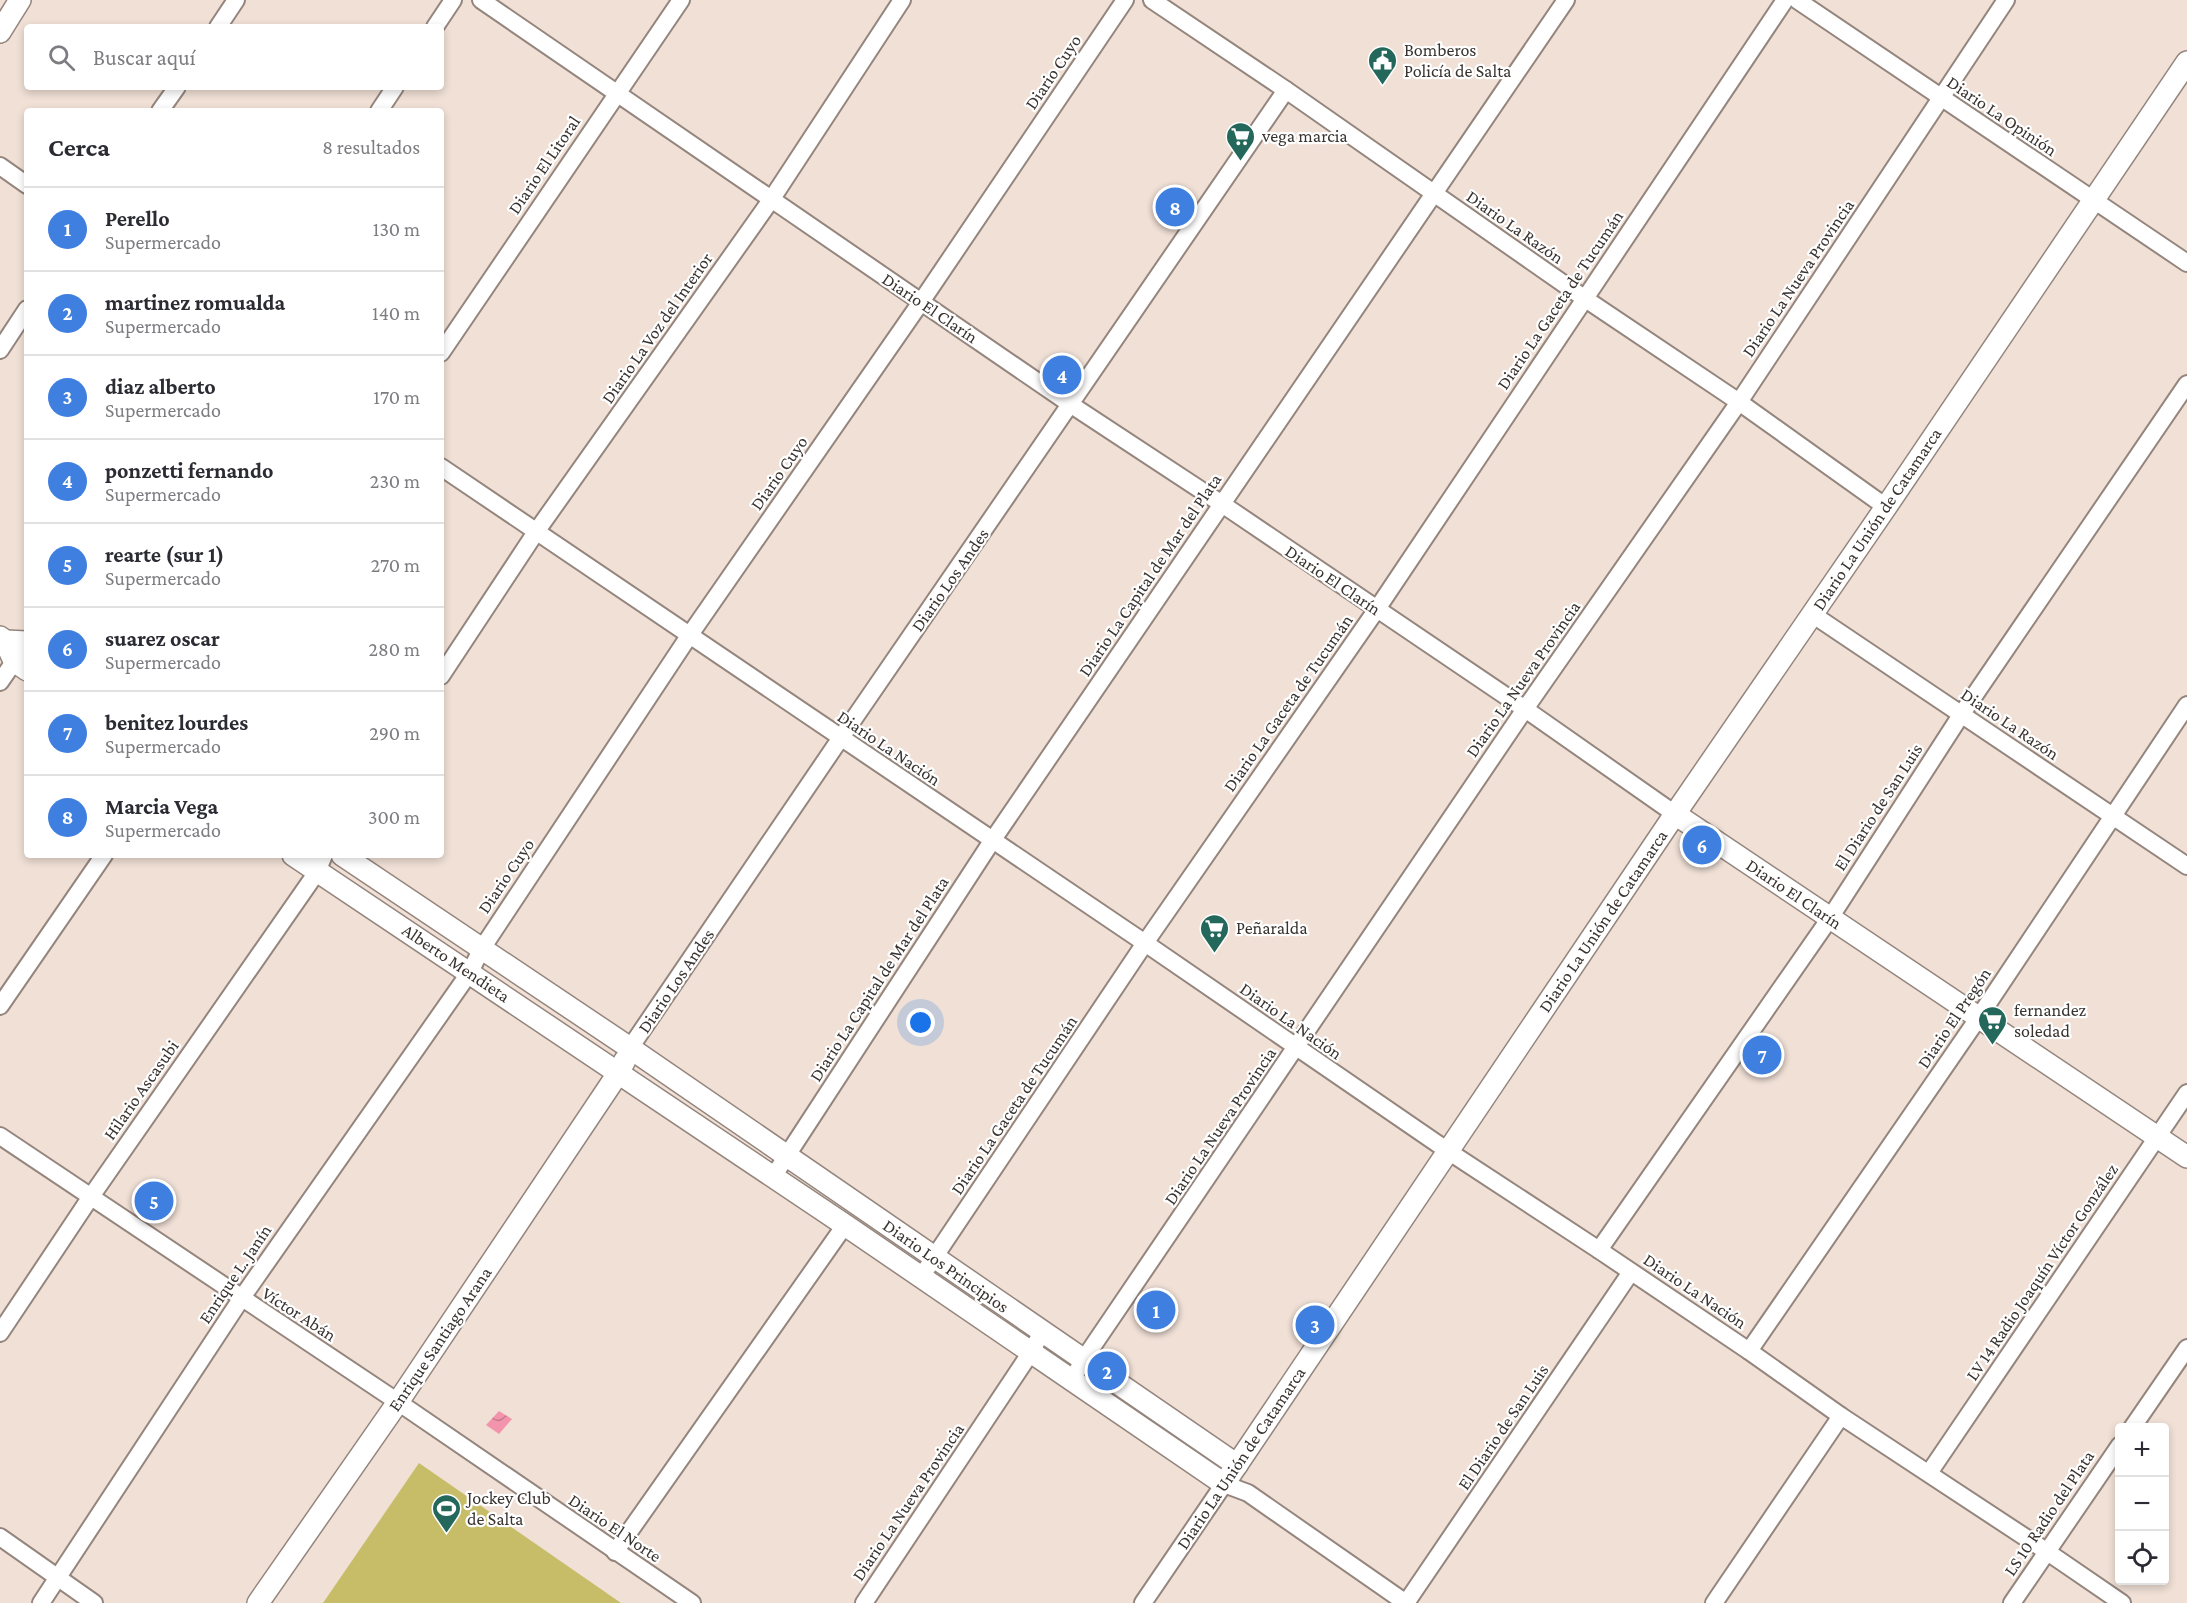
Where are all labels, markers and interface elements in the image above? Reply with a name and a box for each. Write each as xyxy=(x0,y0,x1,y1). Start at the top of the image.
search box xyxy=(24,24,444,90)
street label: Diario Cuyo xyxy=(1021,31,1085,113)
place label: Bomberos Policía de Salta xyxy=(1404,40,1511,81)
icon: search xyxy=(45,41,78,74)
public building icon: Bomberos Policía de Salta xyxy=(1367,44,1399,86)
text: Buscar aquí xyxy=(93,45,195,70)
street label: Diario La Opinión xyxy=(1943,72,2061,160)
street label: Diario El Litoral xyxy=(504,112,584,218)
supermarket icon: vega marcia xyxy=(1225,120,1257,162)
place label: vega marcia xyxy=(1261,126,1348,146)
text: Cerca xyxy=(48,133,110,162)
text: 8 resultados xyxy=(322,136,420,158)
pin: 8 xyxy=(1156,184,1194,230)
street label: Diario La Razón xyxy=(1463,186,1568,268)
street label: Diario La Nueva Provincia xyxy=(1738,196,1858,360)
text: Perello xyxy=(105,206,170,231)
street label: Diario La Gaceta de Tucumán xyxy=(1493,207,1628,393)
text: 1 xyxy=(64,218,71,240)
text: 130 m xyxy=(373,218,420,240)
text: Supermercado xyxy=(105,231,221,253)
street label: Diario La Voz del Interior xyxy=(597,248,717,407)
street label: Diario El Clarín xyxy=(878,269,982,347)
text: martinez romualda xyxy=(105,290,285,315)
text: 2 xyxy=(62,302,73,324)
text: 140 m xyxy=(372,302,420,324)
text: Supermercado xyxy=(105,315,221,337)
pin: 4 xyxy=(1042,352,1082,398)
text: diaz alberto xyxy=(105,374,216,399)
text: 3 xyxy=(63,386,72,408)
text: 170 m xyxy=(373,386,420,408)
text: Supermercado xyxy=(105,399,221,421)
street label: Diario La Unión de Catamarca xyxy=(1808,424,1946,614)
street label: Diario Cuyo xyxy=(746,432,812,514)
text: ponzetti fernando xyxy=(105,458,273,483)
text: 4 xyxy=(62,470,73,492)
text: 230 m xyxy=(370,470,420,492)
street label: Diario La Capital de Mar del Plata xyxy=(1075,470,1225,680)
text: Supermercado xyxy=(105,483,221,505)
street label: Diario Los Andes xyxy=(907,525,993,635)
street label: Diario El Clarín xyxy=(1281,541,1385,619)
text: rearte (sur 1) xyxy=(105,542,225,567)
text: 5 xyxy=(63,554,72,576)
text: 270 m xyxy=(371,554,420,576)
text: Supermercado xyxy=(105,567,221,589)
street label: Diario La Nueva Provincia xyxy=(1462,597,1584,761)
street label: Diario La Gaceta de Tucumán xyxy=(1219,610,1357,795)
text: suarez oscar xyxy=(105,626,220,651)
text: 6 xyxy=(62,638,73,660)
text: 280 m xyxy=(369,638,420,660)
text: Supermercado xyxy=(105,651,221,673)
street label: Diario La Razón xyxy=(1957,684,2063,764)
street label: Diario La Nación xyxy=(834,706,945,790)
text: benitez lourdes xyxy=(105,710,248,735)
text: 7 xyxy=(63,722,72,744)
text: 290 m xyxy=(369,722,420,744)
text: Supermercado xyxy=(105,735,221,757)
street label: El Diario de San Luis xyxy=(1830,740,1926,874)
text: Marcia Vega xyxy=(105,794,218,819)
text: 8 xyxy=(62,806,73,828)
text: 300 m xyxy=(368,806,420,828)
text: Supermercado xyxy=(105,819,221,841)
pin: 6 xyxy=(1682,822,1722,868)
street label: Diario La Unión de Catamarca xyxy=(1534,826,1672,1016)
street label: Diario Cuyo xyxy=(474,835,538,917)
street label: Diario El Clarín xyxy=(1742,855,1846,933)
street label: Diario La Capital de Mar del Plata xyxy=(805,873,953,1085)
supermarket icon: Peñaralda xyxy=(1199,912,1231,954)
place label: Peñaralda xyxy=(1236,918,1308,938)
street label: Alberto Mendieta xyxy=(398,920,514,1006)
street label: Diario Los Andes xyxy=(634,925,718,1037)
street label: Diario El Pregón xyxy=(1913,964,1995,1072)
street label: Diario La Nación xyxy=(1236,978,1346,1064)
place label: fernandez soledad xyxy=(2014,1000,2087,1041)
supermarket icon: fernandez soledad xyxy=(1977,1004,2009,1046)
your location xyxy=(906,1008,935,1037)
street label: Diario La Gaceta de Tucumán xyxy=(947,1012,1082,1198)
pin: 7 xyxy=(1742,1032,1782,1078)
street label: Hilario Ascasubi xyxy=(99,1036,183,1144)
street label: Diario La Nueva Provincia xyxy=(1160,1044,1280,1208)
street label: LV 14 Radio Joaquín Víctor González xyxy=(1962,1160,2122,1384)
pin: 5 xyxy=(134,1178,174,1224)
street label: Diario Los Principios xyxy=(879,1215,1013,1317)
street label: Enrique L. Janín xyxy=(195,1221,276,1327)
street label: Diario La Nación xyxy=(1640,1249,1751,1333)
street label: Enrique Santiago Arana xyxy=(384,1263,496,1415)
street label: Víctor Abán xyxy=(258,1283,340,1345)
pin: 1 xyxy=(1136,1288,1176,1332)
pin: 3 xyxy=(1296,1302,1334,1348)
pin: 2 xyxy=(1088,1348,1126,1394)
street label: El Diario de San Luis xyxy=(1454,1360,1552,1494)
street label: Diario La Unión de Catamarca xyxy=(1172,1363,1310,1553)
street label: Diario La Nueva Provincia xyxy=(848,1420,968,1584)
map controls xyxy=(2115,1423,2169,1585)
button: + xyxy=(2115,1423,2169,1477)
street label: LS 10 Radio del Plata xyxy=(2000,1447,2098,1579)
button: − xyxy=(2115,1477,2169,1531)
place label: Jockey Club de Salta xyxy=(465,1488,551,1529)
street label: Diario El Norte xyxy=(565,1490,665,1566)
sports icon: Jockey Club de Salta xyxy=(430,1492,462,1534)
button: locate xyxy=(2115,1531,2169,1585)

